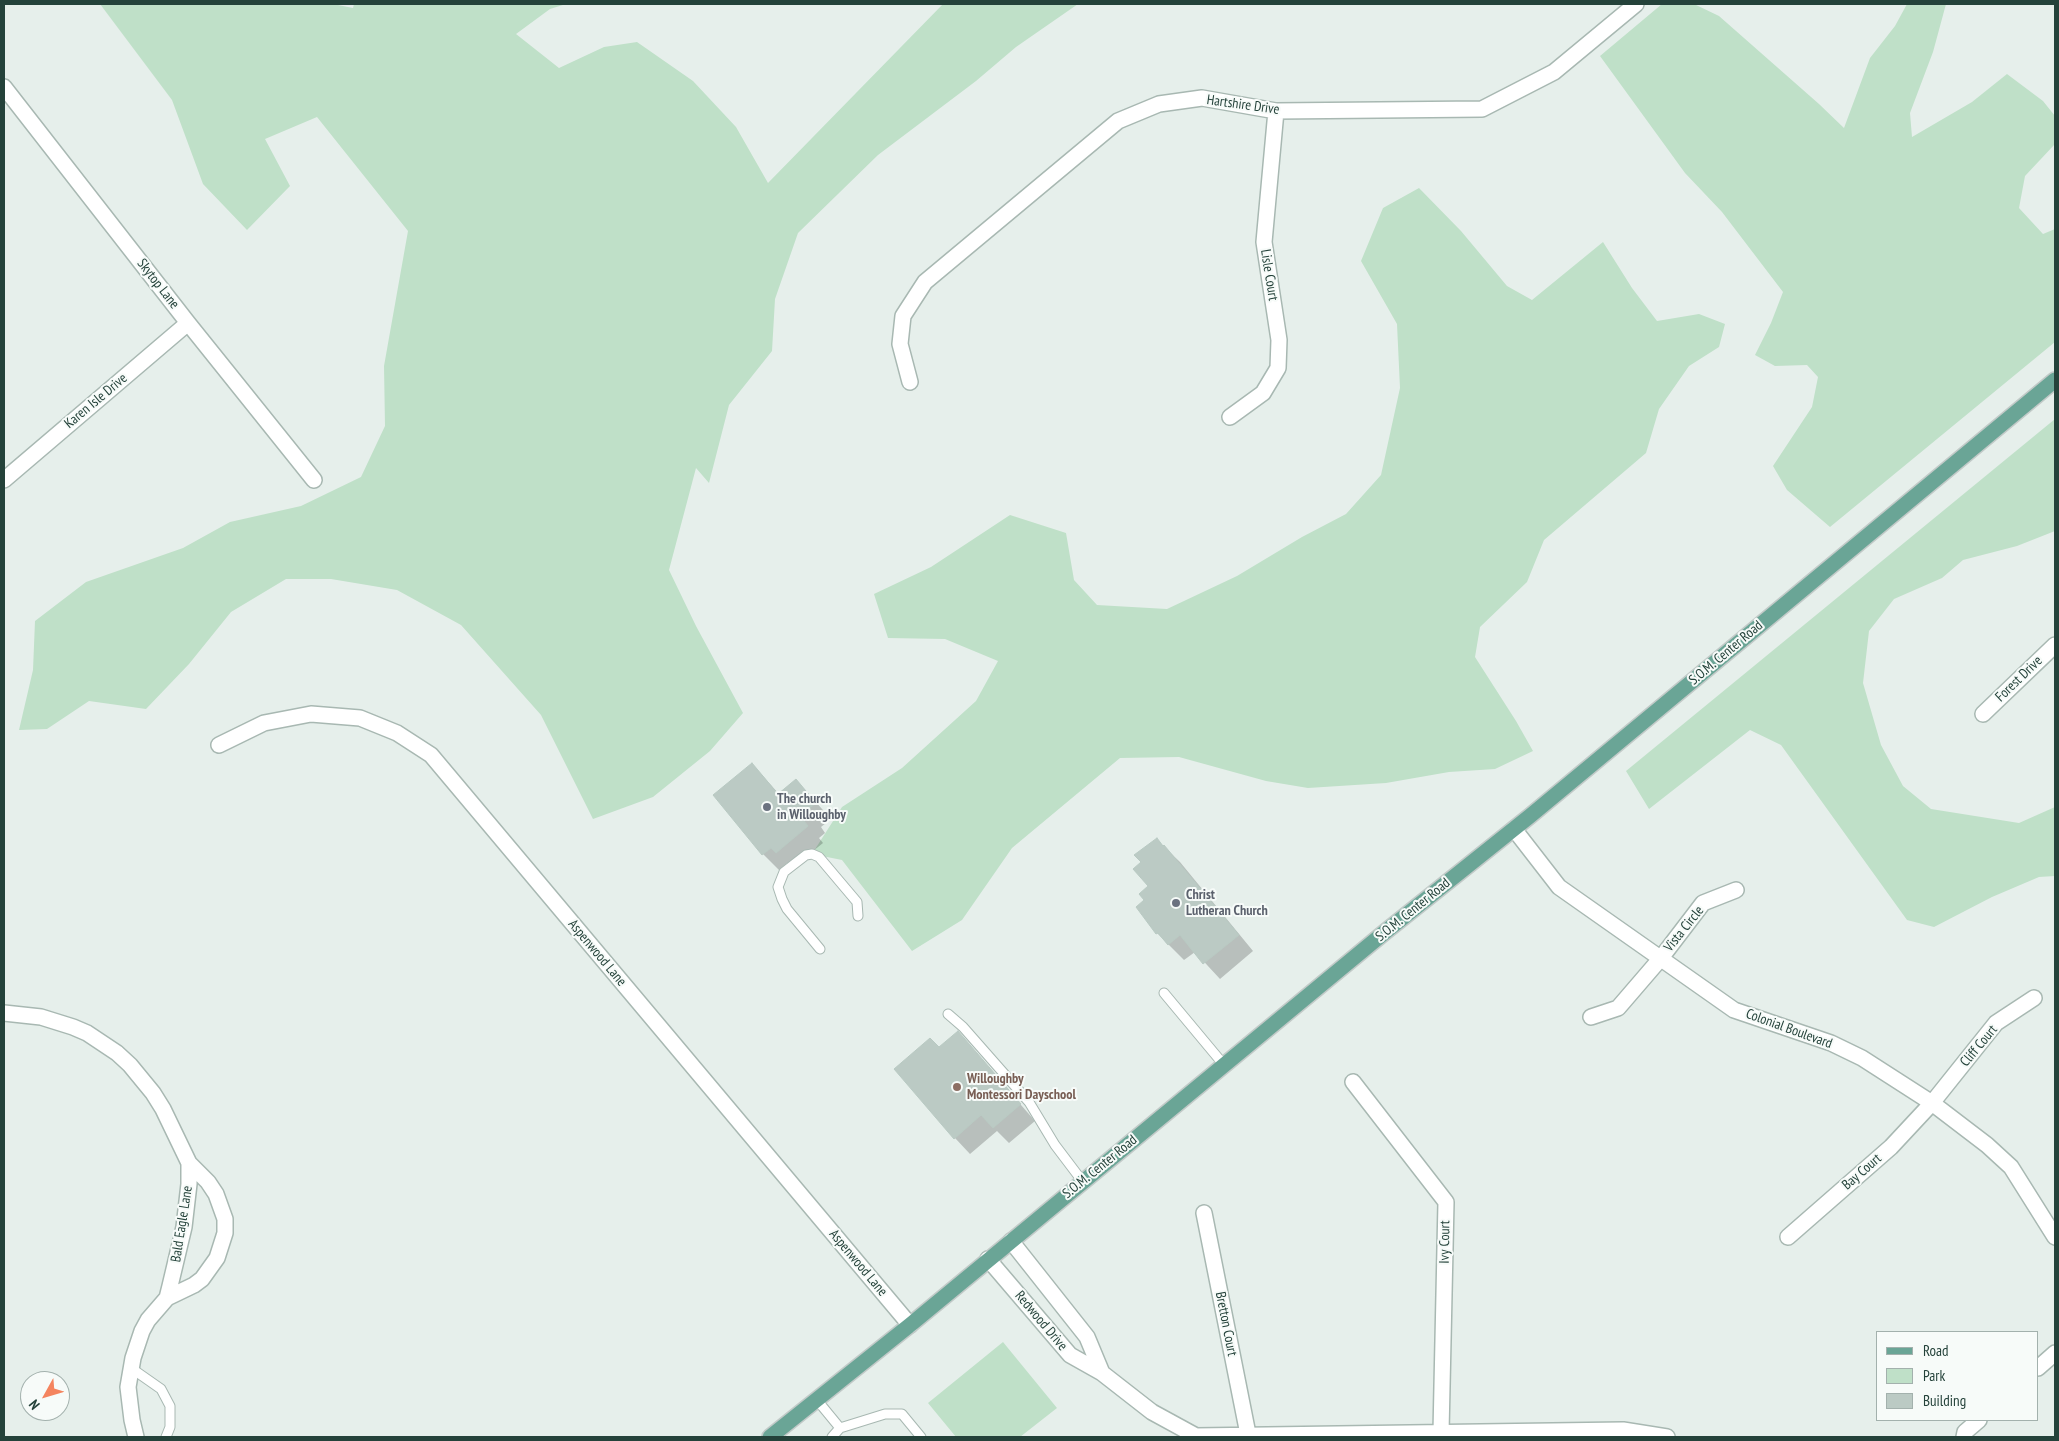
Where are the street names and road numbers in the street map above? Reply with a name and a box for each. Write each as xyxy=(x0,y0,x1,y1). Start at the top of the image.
street label: Hartshire Drive xyxy=(1206,92,1280,118)
street label: Lisle Court xyxy=(1257,248,1281,302)
street label: Skytop Lane xyxy=(133,256,183,312)
street label: Karen Isle Drive xyxy=(61,370,131,432)
street label: S.O.M. Center Road xyxy=(1686,617,1766,689)
street label: Forest Drive xyxy=(1992,653,2046,705)
street label: S.O.M. Center Road xyxy=(1372,875,1454,945)
street label: Vista Circle xyxy=(1660,903,1708,955)
street label: Aspenwood Lane xyxy=(564,916,630,990)
street label: Colonial Boulevard xyxy=(1743,1006,1835,1052)
street label: Cliff Court xyxy=(1957,1022,2001,1070)
street label: S.O.M. Center Road xyxy=(1059,1132,1141,1202)
street label: Bay Court xyxy=(1839,1150,1885,1194)
street label: Bald Eagle Lane xyxy=(168,1185,196,1263)
street label: Ivy Court xyxy=(1436,1220,1454,1264)
street label: Aspenwood Lane xyxy=(825,1226,891,1300)
street label: Redwood Drive xyxy=(1011,1288,1071,1354)
street label: Bretton Court xyxy=(1212,1290,1240,1358)

